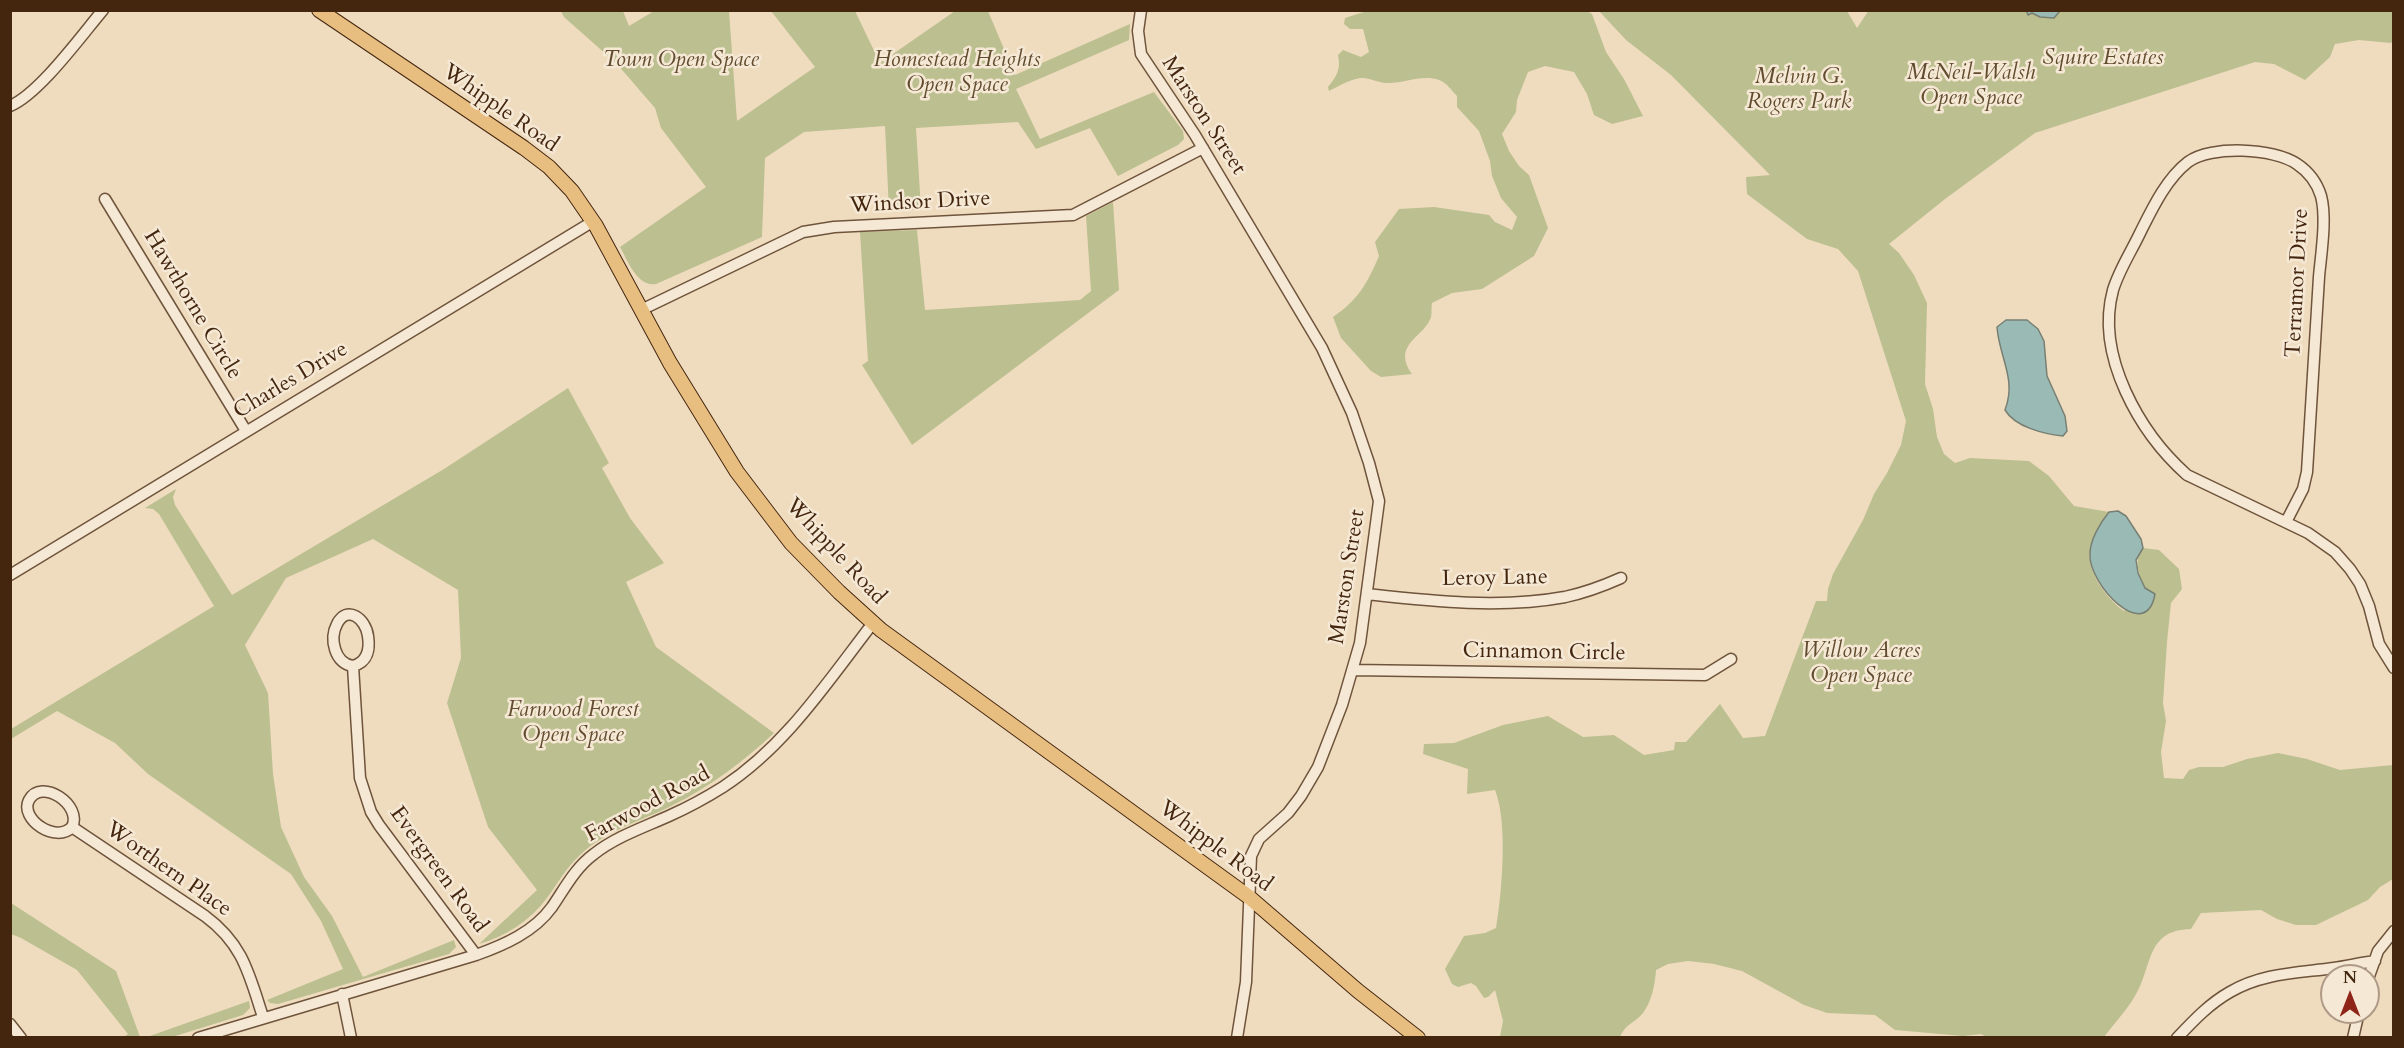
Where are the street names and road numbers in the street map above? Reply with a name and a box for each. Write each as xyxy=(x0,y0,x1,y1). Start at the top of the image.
street label: Marston Street xyxy=(1155,52,1251,180)
street label: Whipple Road xyxy=(437,59,563,159)
street label: Windsor Drive xyxy=(849,186,991,220)
street label: Terramor Drive xyxy=(2281,208,2315,358)
street label: Hawthorne Circle xyxy=(137,226,247,384)
street label: Charles Drive xyxy=(229,337,353,425)
street label: Whipple Road xyxy=(779,493,891,611)
street label: Marston Street xyxy=(1324,508,1372,646)
street label: Leroy Lane xyxy=(1442,565,1548,593)
street label: Cinnamon Circle xyxy=(1462,638,1626,668)
street label: Farwood Road xyxy=(581,761,715,849)
street label: Whipple Road xyxy=(1153,796,1277,898)
street label: Evergreen Road xyxy=(383,802,493,938)
street label: Worthern Place xyxy=(100,817,236,923)

